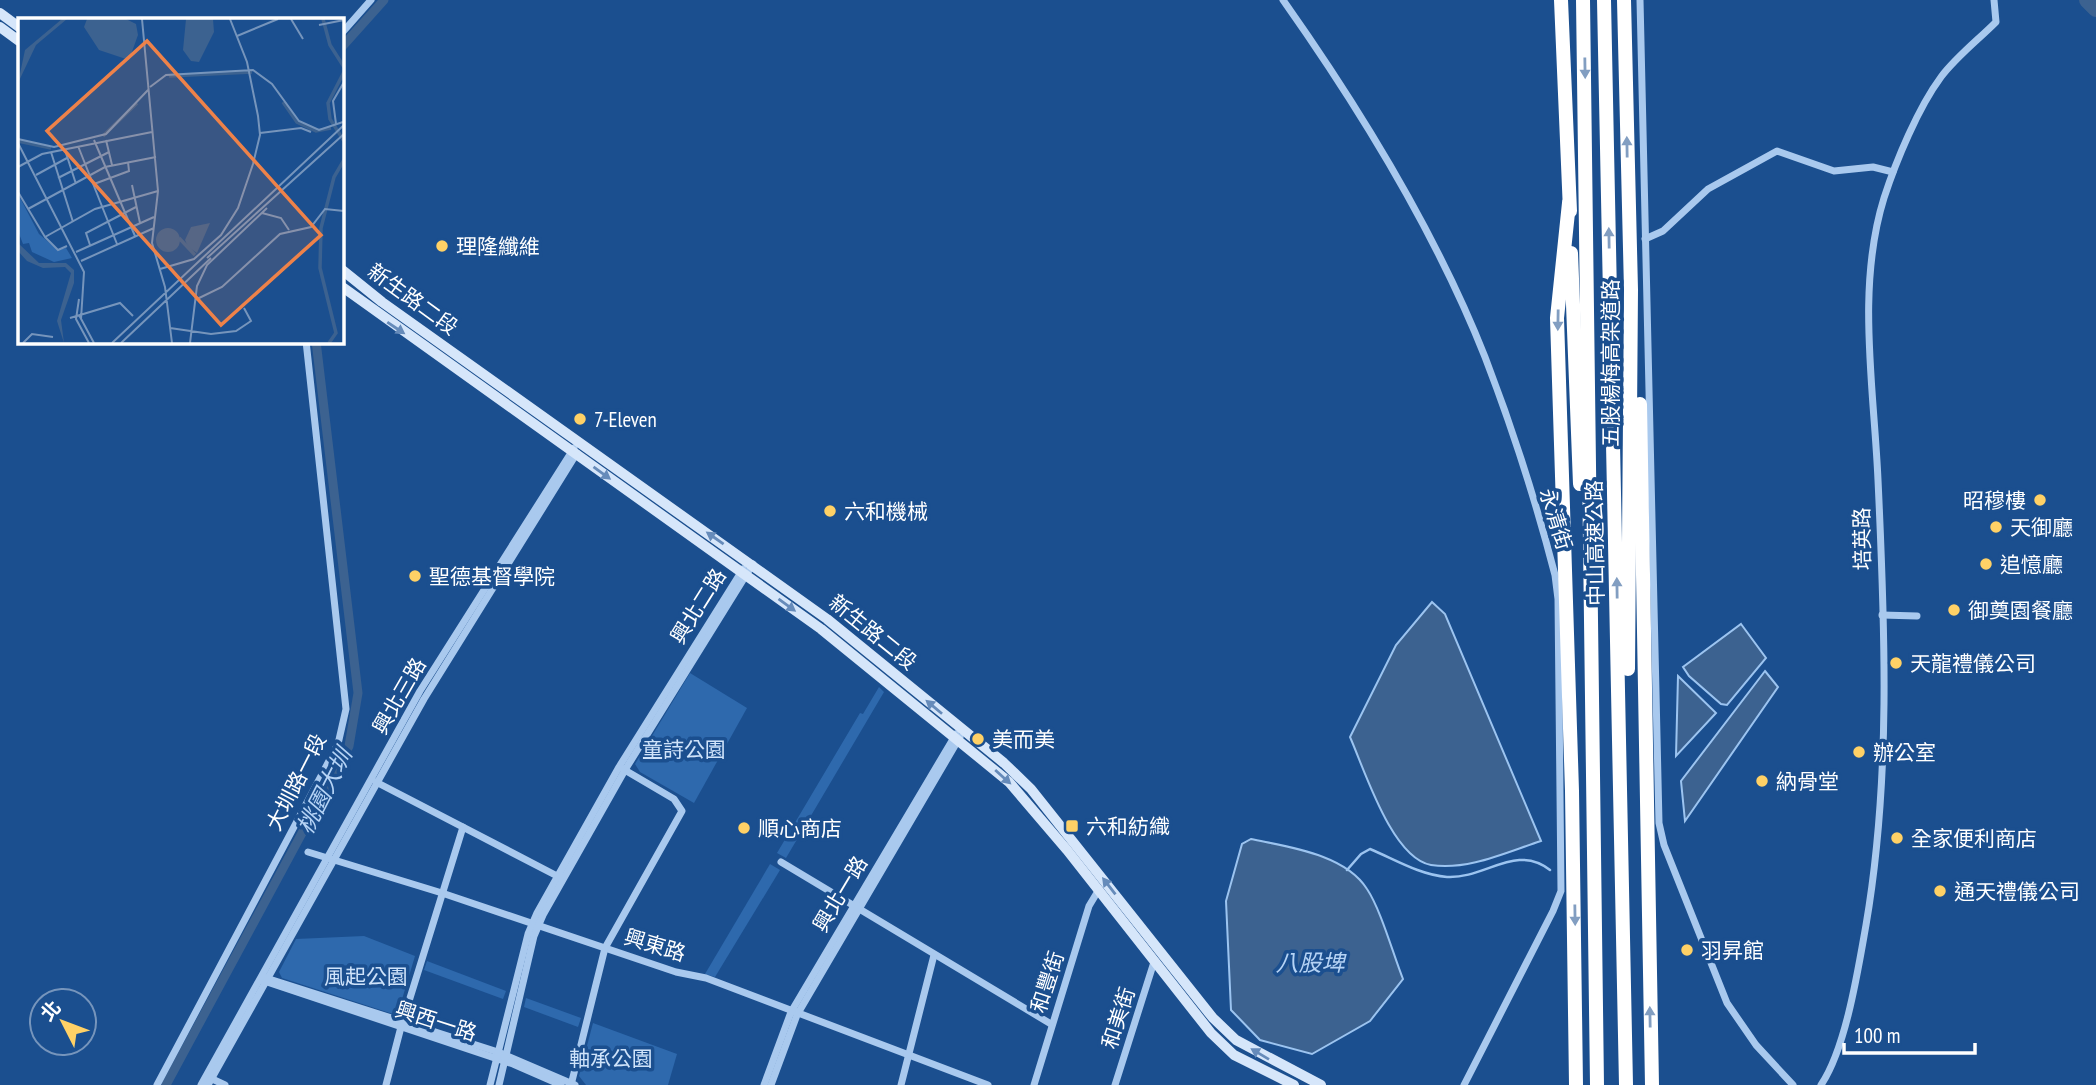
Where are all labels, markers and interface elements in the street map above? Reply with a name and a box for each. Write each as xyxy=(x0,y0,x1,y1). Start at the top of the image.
inset map xyxy=(18,18,343,343)
one-way arrow xyxy=(1579,57,1591,79)
one-way arrow xyxy=(1622,136,1633,158)
one-way arrow xyxy=(1604,227,1615,249)
place label: 理隆纖維 xyxy=(456,233,540,260)
marker: 理隆纖維 xyxy=(434,238,450,254)
street label: 新生路二段 xyxy=(363,257,463,341)
street label: 五股楊梅高架道路 xyxy=(1597,279,1624,447)
one-way arrow xyxy=(1552,309,1564,331)
one-way arrow xyxy=(386,321,405,334)
place label: 7-Eleven xyxy=(594,406,657,433)
marker: 7-Eleven xyxy=(572,411,588,427)
one-way arrow xyxy=(592,465,610,480)
street label: 中山高速公路 xyxy=(1580,480,1610,606)
street label: 永清街 xyxy=(1534,485,1578,553)
place label: 昭穆樓 xyxy=(1963,487,2026,514)
marker: 昭穆樓 xyxy=(2032,492,2048,508)
place label: 六和機械 xyxy=(844,498,928,525)
marker: 六和機械 xyxy=(822,503,838,519)
street label: 培英路 xyxy=(1848,507,1876,571)
place label: 天御廳 xyxy=(2010,514,2073,541)
marker: 天御廳 xyxy=(1988,519,2004,535)
one-way arrow xyxy=(706,531,724,545)
place label: 追憶廳 xyxy=(2000,551,2063,578)
marker: 追憶廳 xyxy=(1978,556,1994,572)
place label: 聖德基督學院 xyxy=(429,563,555,590)
street label: 興北二路 xyxy=(664,563,732,649)
marker: 聖德基督學院 xyxy=(407,568,423,584)
one-way arrow xyxy=(1612,577,1623,599)
street label: 新生路二段 xyxy=(824,588,922,676)
place label: 御奠園餐廳 xyxy=(1968,597,2073,624)
one-way arrow xyxy=(778,598,796,612)
marker: 御奠園餐廳 xyxy=(1946,602,1962,618)
place label: 天龍禮儀公司 xyxy=(1910,650,2036,677)
street label: 興北三路 xyxy=(366,653,432,739)
marker: 天龍禮儀公司 xyxy=(1888,655,1904,671)
one-way arrow xyxy=(925,699,943,714)
place label: 美而美 xyxy=(992,726,1055,753)
street label: 大圳路一段 xyxy=(260,729,332,835)
marker: 美而美 xyxy=(970,731,986,747)
park label: 童詩公園 xyxy=(642,736,726,763)
place label: 辦公室 xyxy=(1873,739,1936,766)
water label: 桃園大圳 xyxy=(290,741,359,839)
marker: 辦公室 xyxy=(1851,744,1867,760)
place label: 納骨堂 xyxy=(1776,768,1839,795)
one-way arrow xyxy=(994,769,1011,785)
marker: 納骨堂 xyxy=(1754,773,1770,789)
place label: 六和紡織 xyxy=(1086,813,1170,840)
place label: 順心商店 xyxy=(758,815,842,842)
marker: 六和紡織 xyxy=(1064,818,1080,834)
marker: 順心商店 xyxy=(736,820,752,836)
place label: 全家便利商店 xyxy=(1911,825,2037,852)
marker: 全家便利商店 xyxy=(1889,830,1905,846)
street label: 興北一路 xyxy=(807,851,873,937)
one-way arrow xyxy=(1101,878,1116,896)
place label: 通天禮儀公司 xyxy=(1954,878,2080,905)
marker: 通天禮儀公司 xyxy=(1932,883,1948,899)
one-way arrow xyxy=(1569,904,1581,926)
street label: 興東路 xyxy=(621,923,689,967)
place label: 羽昇館 xyxy=(1701,937,1764,964)
marker: 羽昇館 xyxy=(1679,942,1695,958)
street label: 和豐街 xyxy=(1024,948,1070,1016)
water label: 八股埤 xyxy=(1276,948,1348,977)
park label: 風起公園 xyxy=(324,963,408,990)
street label: 和美街 xyxy=(1095,984,1141,1052)
north arrow xyxy=(28,987,98,1057)
street label: 興西一路 xyxy=(392,995,480,1047)
text: 北 xyxy=(35,996,66,1026)
one-way arrow xyxy=(1644,1006,1656,1028)
scale bar xyxy=(1844,1012,1975,1056)
text: 100 m xyxy=(1854,1022,1900,1049)
park label: 軸承公園 xyxy=(569,1045,653,1072)
one-way arrow xyxy=(1250,1048,1269,1061)

